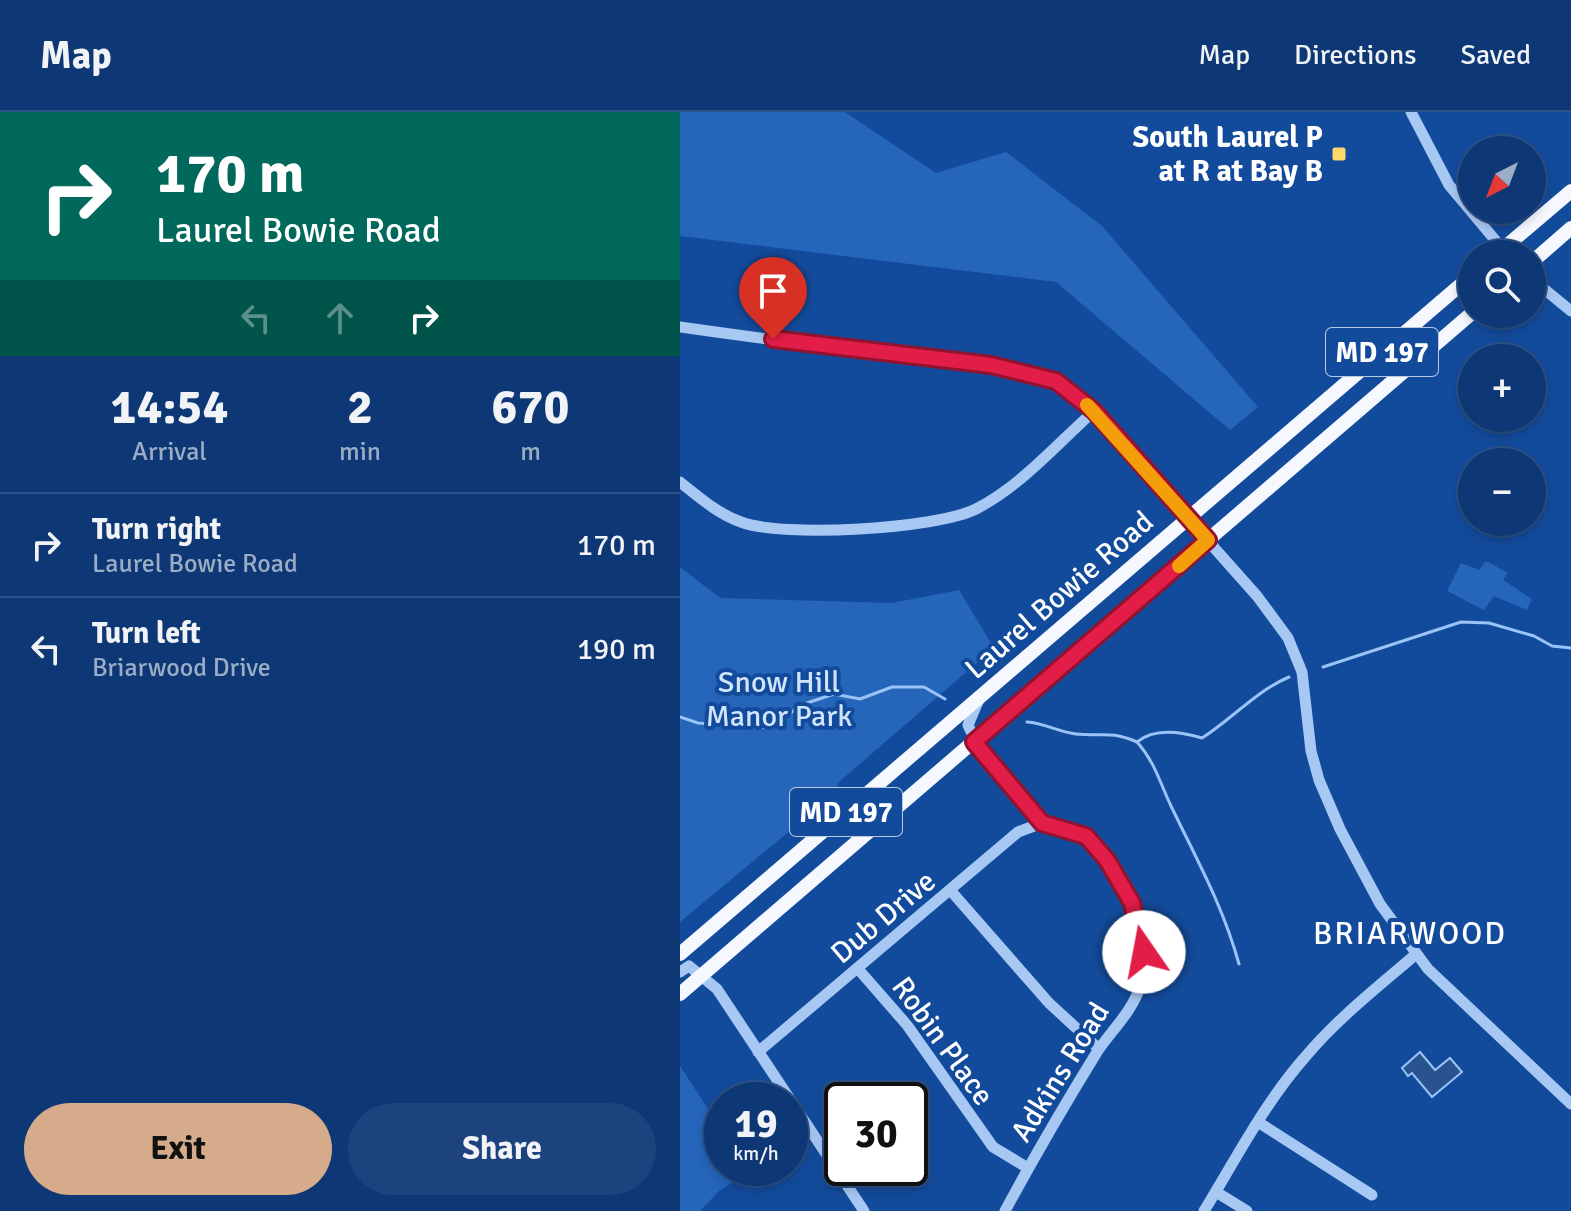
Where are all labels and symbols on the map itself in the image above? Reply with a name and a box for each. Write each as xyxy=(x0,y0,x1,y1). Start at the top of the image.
place label: South Laurel P at R at Bay B xyxy=(1132,119,1323,190)
north arrow xyxy=(1458,136,1546,224)
marker: South Laurel P at R at Bay B xyxy=(1330,145,1348,163)
pin xyxy=(739,257,807,339)
road number: MD 197 xyxy=(1326,328,1438,376)
street label: Laurel Bowie Road xyxy=(958,504,1161,687)
park label: Snow Hill Manor Park xyxy=(706,664,852,735)
road number: MD 197 xyxy=(790,788,902,836)
street label: Dub Drive xyxy=(823,863,943,972)
position arrow xyxy=(1102,910,1186,994)
district label: BRIARWOOD xyxy=(1313,914,1507,953)
street label: Robin Place xyxy=(884,970,1002,1113)
street label: Adkins Road xyxy=(1003,996,1118,1149)
speed limit sign: 30 xyxy=(824,1082,928,1186)

